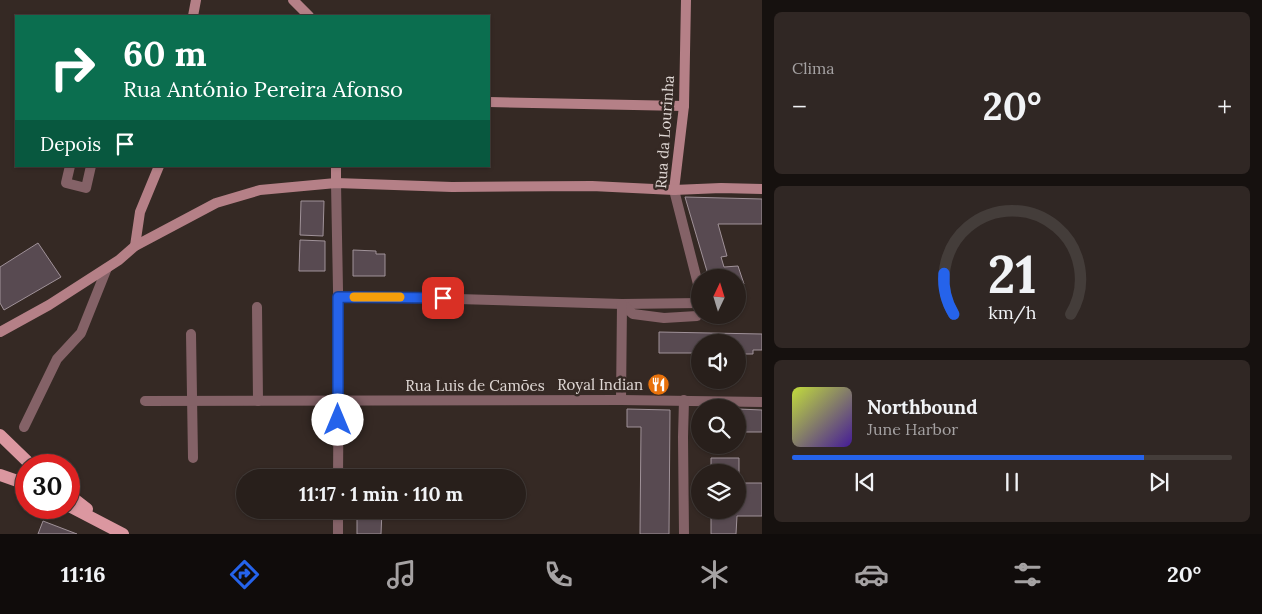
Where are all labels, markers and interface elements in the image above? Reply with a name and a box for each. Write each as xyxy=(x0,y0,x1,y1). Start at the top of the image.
text: 60 m xyxy=(123,31,207,76)
icon: right xyxy=(40,35,105,100)
text: Clima xyxy=(792,58,835,78)
street label: Rua da Lourinha xyxy=(651,74,678,189)
text: Rua António Pereira Afonso xyxy=(123,75,403,103)
text: 20° xyxy=(983,82,1041,130)
text: − xyxy=(792,89,807,125)
text: + xyxy=(1217,89,1232,125)
icon: arrive xyxy=(111,130,139,158)
text: Depois xyxy=(40,132,101,156)
text: 21 xyxy=(988,241,1036,307)
north arrow xyxy=(691,269,746,324)
map controls xyxy=(691,269,746,519)
pin xyxy=(422,277,464,319)
icon: arrive xyxy=(429,284,457,312)
text: km/h xyxy=(988,301,1036,324)
button: sound xyxy=(691,334,746,389)
restaurant icon: Royal Indian xyxy=(647,373,671,397)
place label: Royal Indian xyxy=(557,375,643,394)
street label: Rua Luis de Camões xyxy=(405,376,545,395)
position arrow xyxy=(311,393,363,445)
text: Northbound xyxy=(867,395,978,419)
button: search xyxy=(691,399,746,454)
text: June Harbor xyxy=(867,419,958,439)
speed limit sign: 30 xyxy=(15,454,80,519)
button: layers xyxy=(691,464,746,519)
icon: previous xyxy=(851,468,879,496)
icon: pause xyxy=(998,468,1026,496)
icon: next xyxy=(1145,468,1173,496)
text: 11:17 · 1 min · 110 m xyxy=(299,482,463,506)
icon: directions xyxy=(227,557,262,592)
icon: music xyxy=(384,557,419,592)
icon: phone xyxy=(541,557,576,592)
icon: climate xyxy=(697,557,732,592)
icon: car xyxy=(854,557,889,592)
icon: filters xyxy=(1010,557,1045,592)
text: 11:16 xyxy=(61,560,106,588)
text: 20° xyxy=(1167,560,1201,588)

